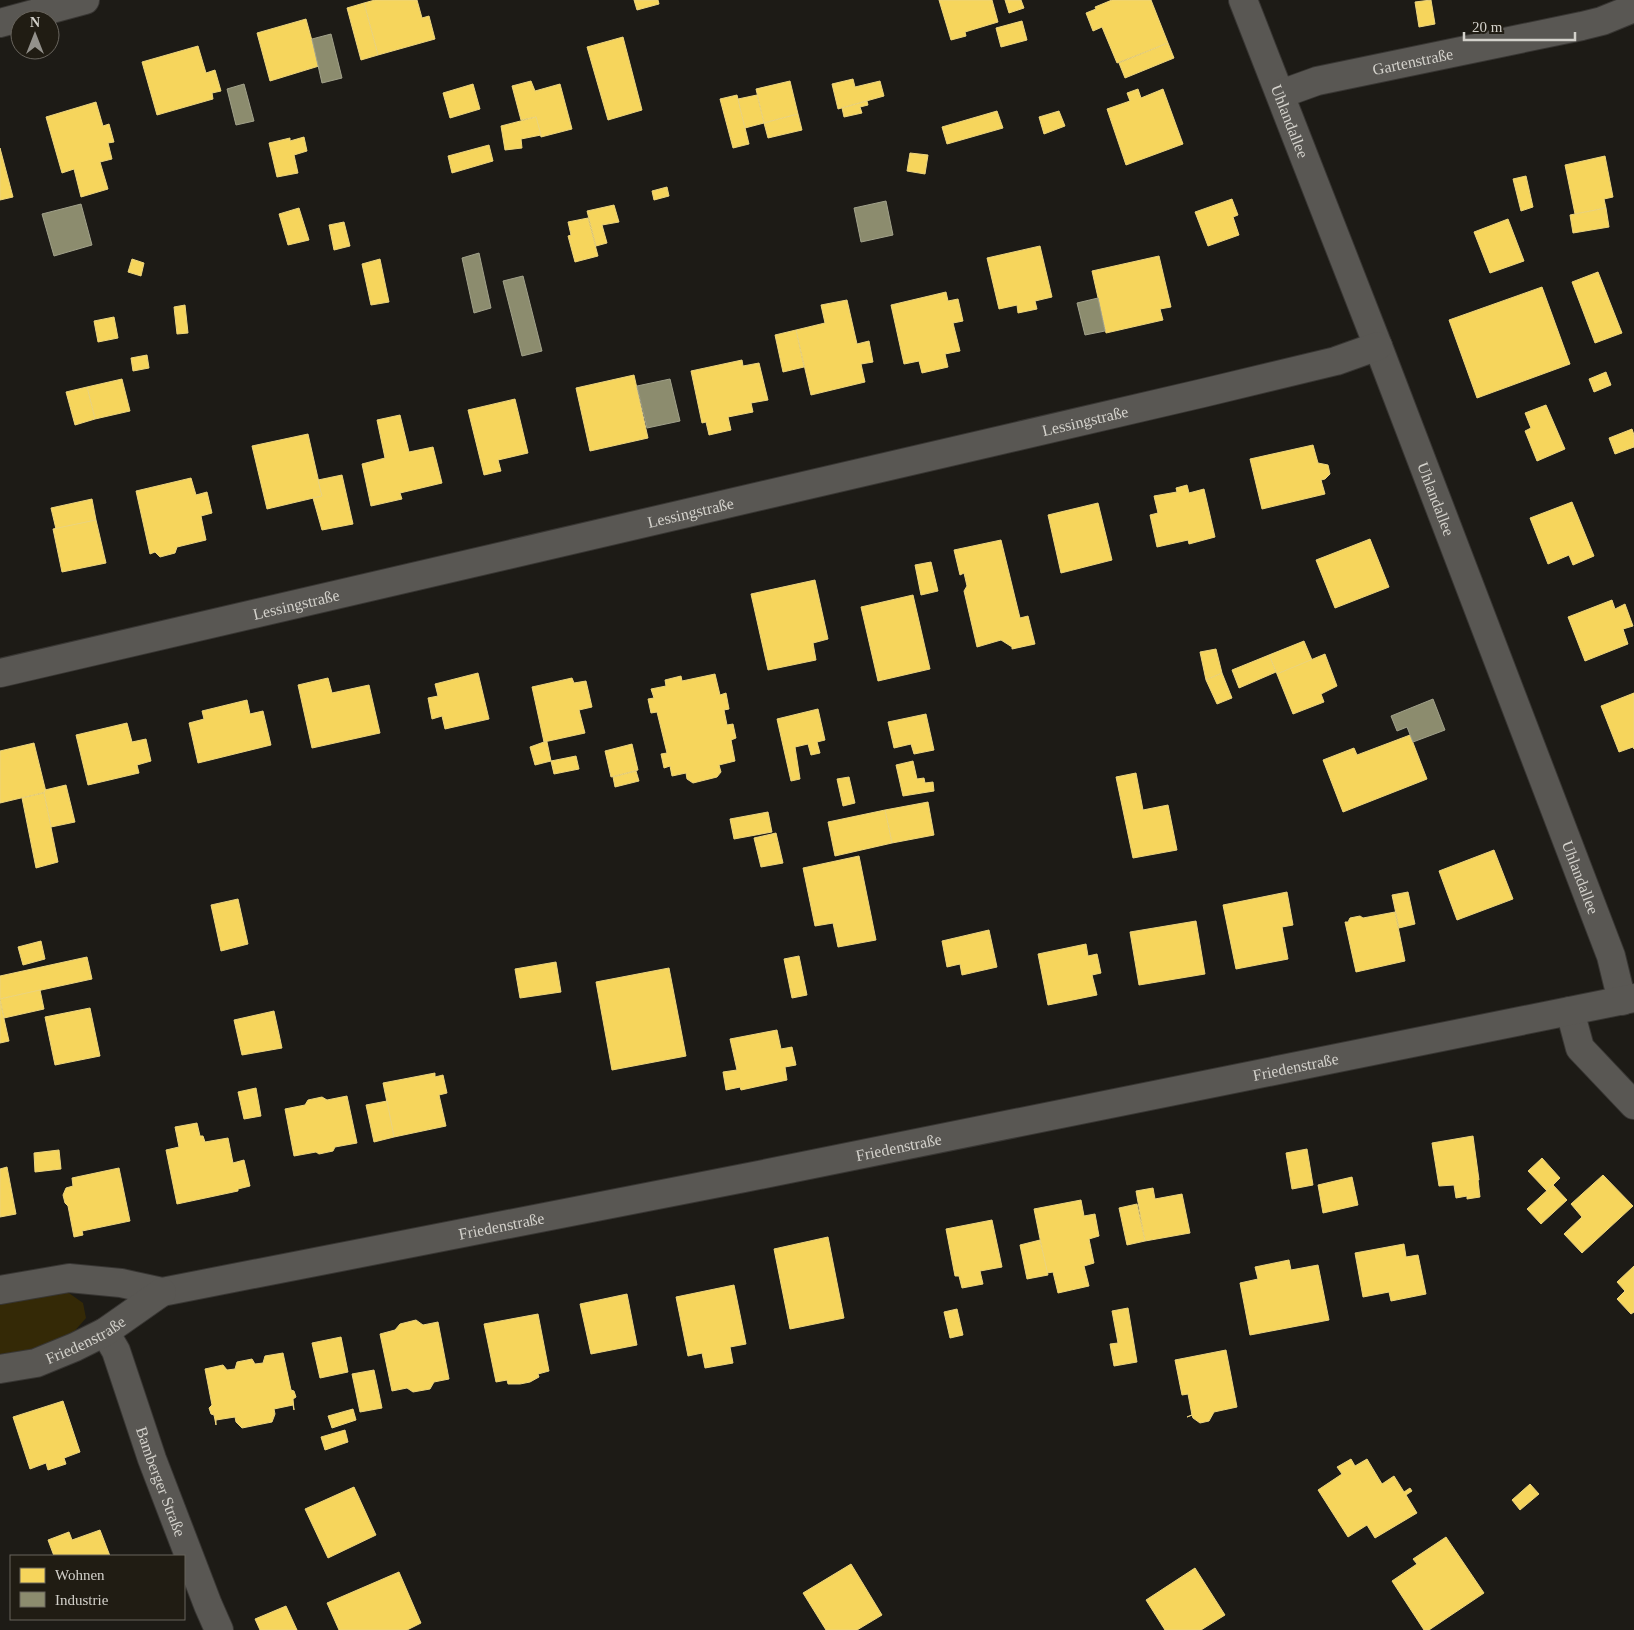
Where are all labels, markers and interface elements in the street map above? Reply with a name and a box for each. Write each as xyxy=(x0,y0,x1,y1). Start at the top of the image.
north arrow xyxy=(10,10,60,60)
scale bar xyxy=(1464,10,1575,42)
text: N xyxy=(30,15,40,30)
text: 20 m xyxy=(1472,19,1503,35)
street label: Gartenstraße xyxy=(1371,45,1455,78)
street label: Uhlandallee xyxy=(1268,82,1312,160)
street label: Lessingstraße xyxy=(1040,403,1130,439)
street label: Uhlandallee xyxy=(1414,460,1458,538)
street label: Lessingstraße xyxy=(646,495,735,531)
street label: Lessingstraße xyxy=(251,586,341,623)
street label: Uhlandallee xyxy=(1559,838,1602,917)
street label: Friedenstraße xyxy=(1251,1050,1340,1084)
street label: Friedenstraße xyxy=(854,1130,943,1164)
street label: Friedenstraße xyxy=(457,1209,546,1243)
street label: Friedenstraße xyxy=(43,1313,128,1367)
street label: Bamberger Straße xyxy=(133,1425,189,1539)
legend xyxy=(10,1555,185,1620)
text: Wohnen xyxy=(55,1567,105,1583)
text: Industrie xyxy=(55,1592,109,1608)

